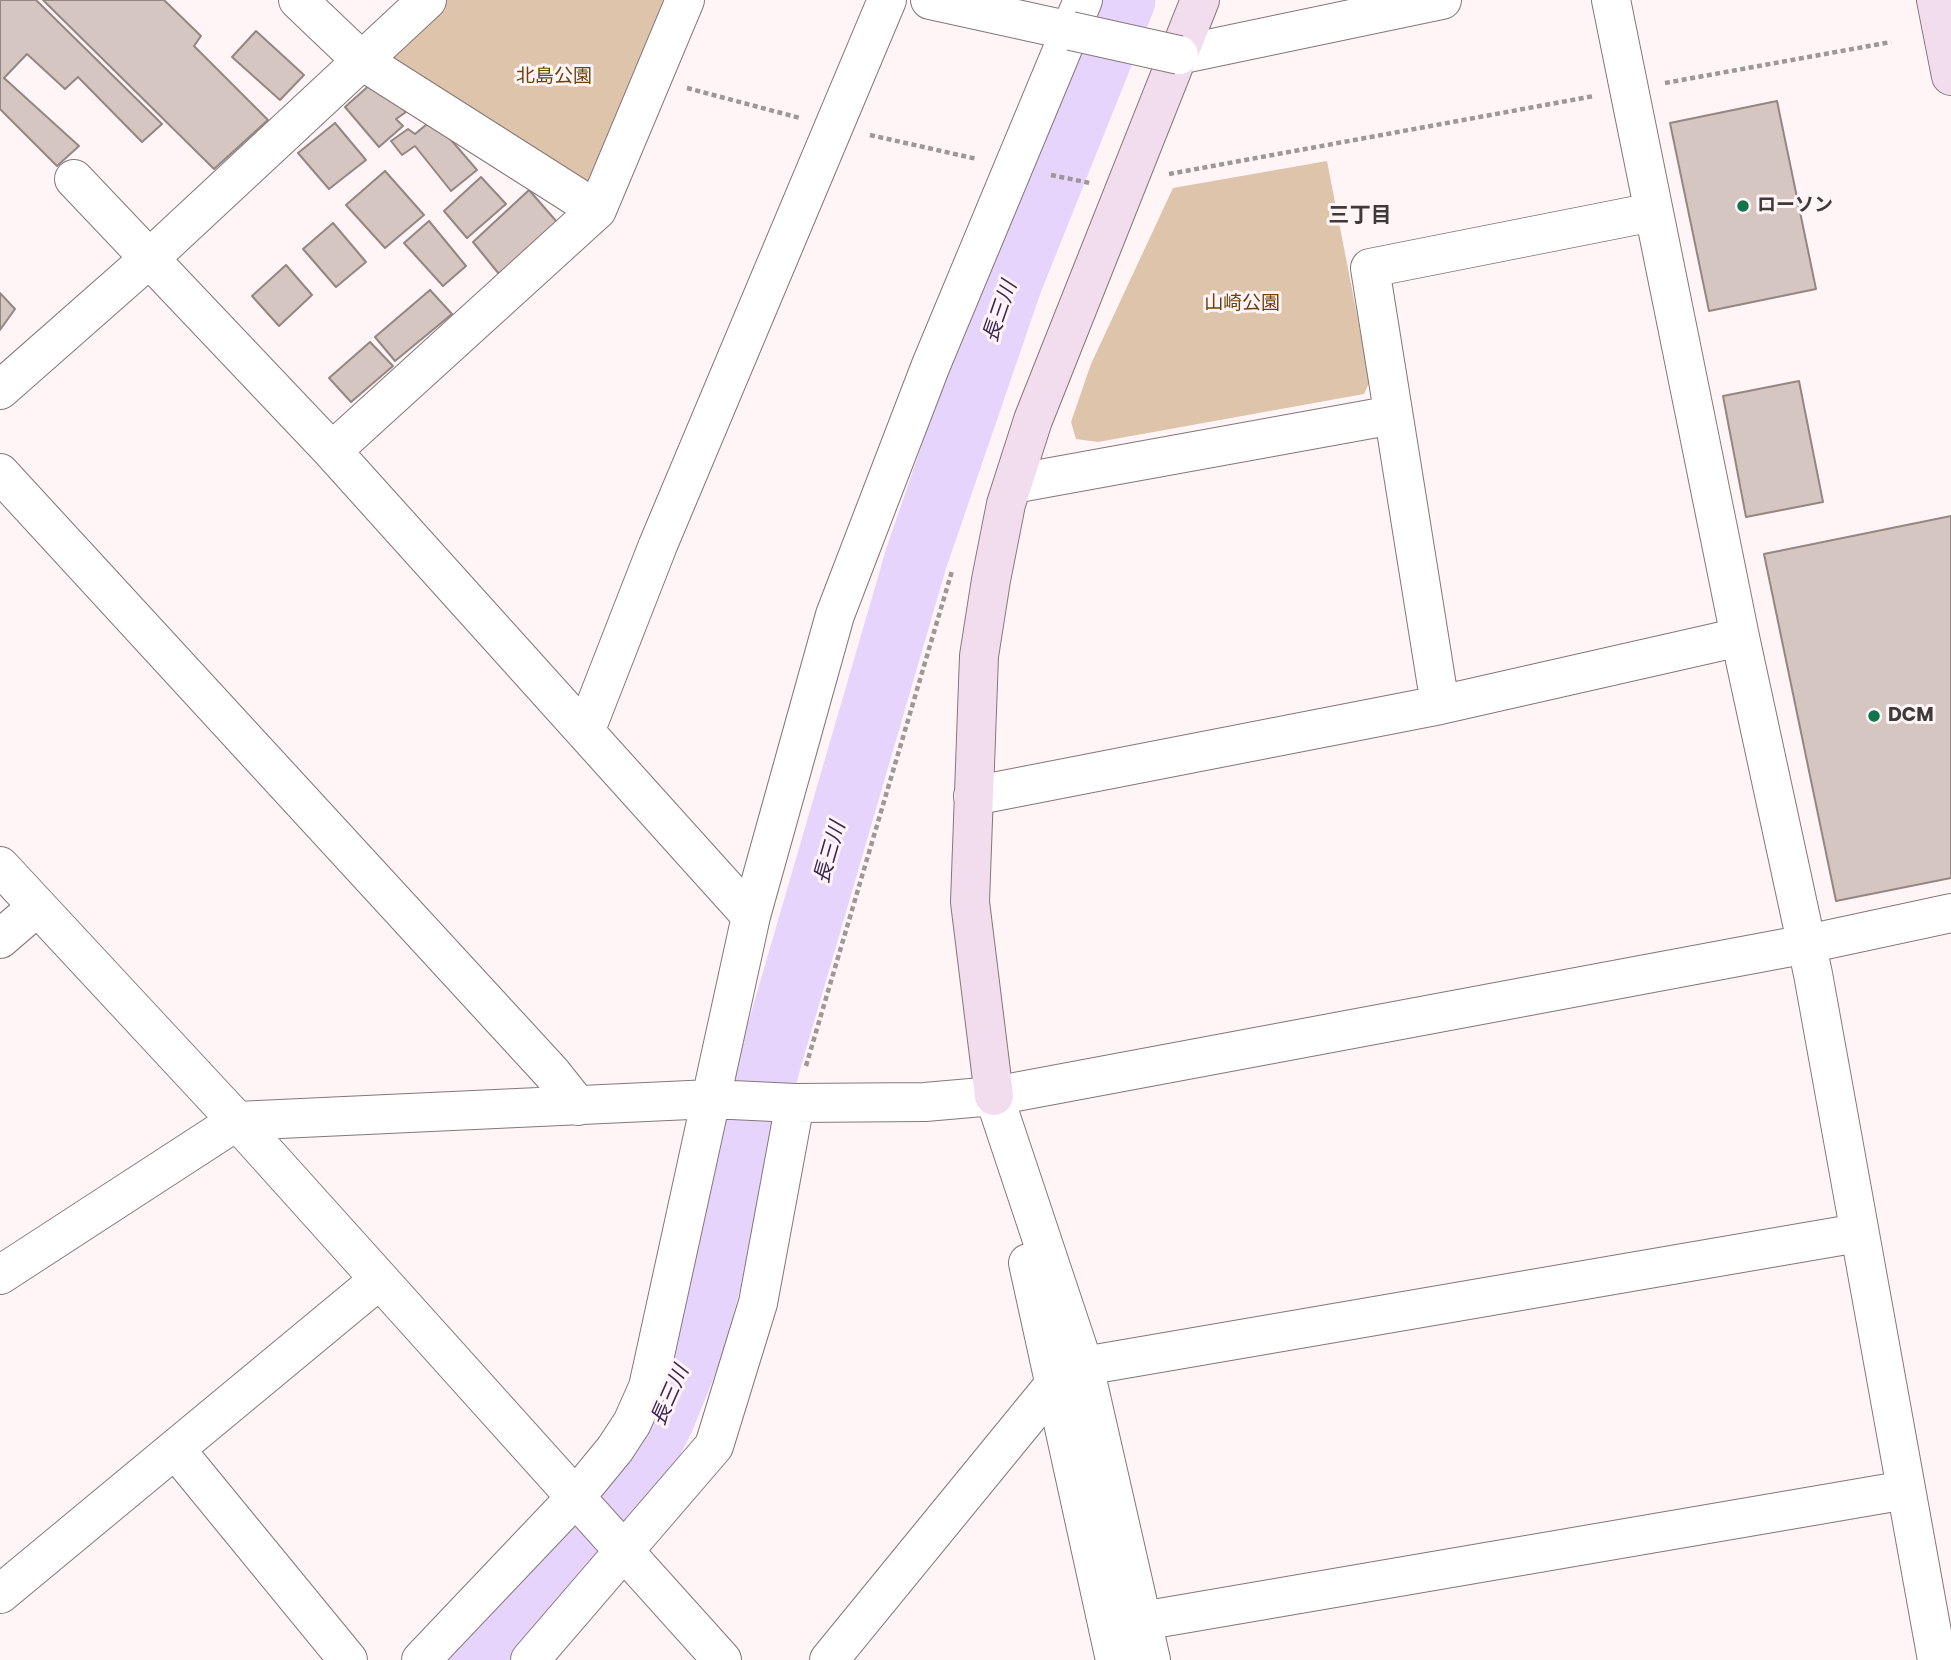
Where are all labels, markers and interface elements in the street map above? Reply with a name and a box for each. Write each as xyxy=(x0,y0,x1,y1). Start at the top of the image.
park label: 北島公園 xyxy=(516,66,592,88)
place label: ローソン xyxy=(1757,195,1833,217)
marker: ローソン xyxy=(1735,198,1751,214)
district label: 三丁目 xyxy=(1329,204,1391,230)
water label: 長三川 xyxy=(979,278,1023,346)
park label: 山崎公園 xyxy=(1204,293,1280,315)
place label: DCM xyxy=(1888,705,1934,727)
marker: DCM xyxy=(1866,708,1882,724)
water label: 長三川 xyxy=(810,819,852,887)
water label: 長三川 xyxy=(647,1362,695,1430)

